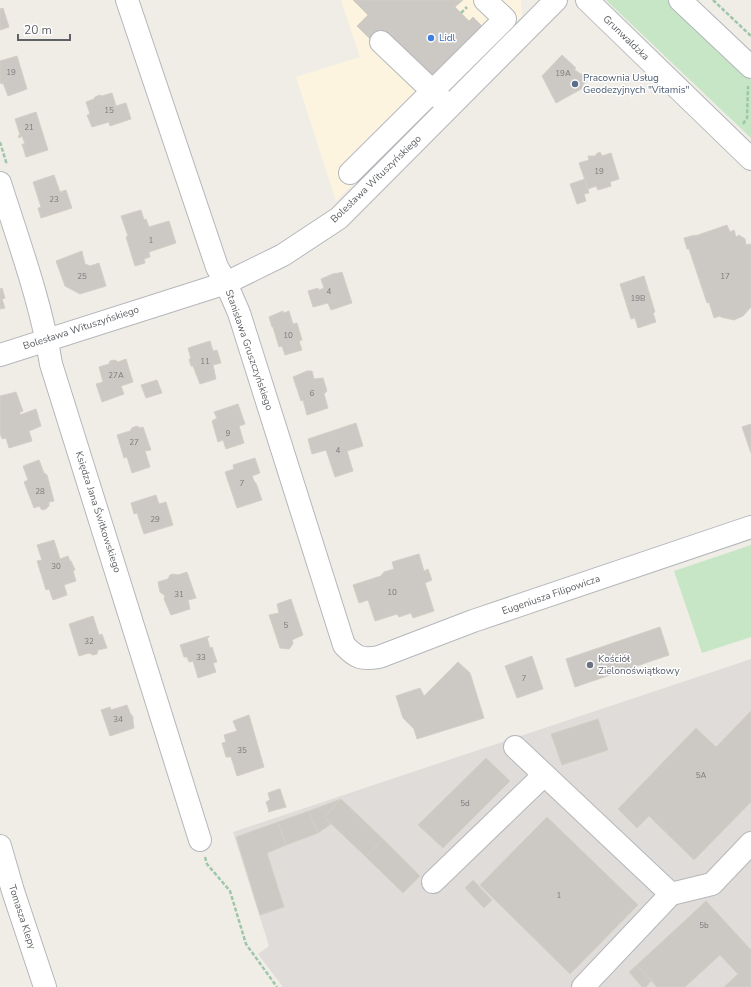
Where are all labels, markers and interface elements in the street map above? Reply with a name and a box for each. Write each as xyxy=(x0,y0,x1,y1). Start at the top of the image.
street label: Grunwaldzka xyxy=(600,12,652,64)
scale bar xyxy=(18,16,70,42)
text: 20 m xyxy=(24,22,52,38)
place label: Lidl xyxy=(439,31,456,45)
marker: Lidl xyxy=(426,33,436,43)
house number: 19 xyxy=(6,67,16,78)
house number: 19A xyxy=(555,68,571,79)
place label: Pracownia Usług Geodezyjnych "Vitamis" xyxy=(583,71,690,97)
marker: Pracownia Usług Geodezyjnych "Vitamis" xyxy=(570,79,580,89)
house number: 15 xyxy=(104,105,114,116)
house number: 21 xyxy=(24,122,34,133)
street label: Bolesława Wituszyńskiego xyxy=(328,132,425,226)
house number: 19 xyxy=(594,166,604,177)
house number: 23 xyxy=(49,194,59,205)
house number: 1 xyxy=(149,235,154,246)
house number: 25 xyxy=(77,271,87,282)
house number: 17 xyxy=(720,271,730,282)
house number: 4 xyxy=(327,286,332,297)
street label: Stanisława Gruszczyńskiego xyxy=(222,288,276,413)
house number: 19B xyxy=(630,293,646,304)
street label: Bolesława Wituszyńskiego xyxy=(21,302,141,353)
house number: 10 xyxy=(283,330,293,341)
house number: 11 xyxy=(200,356,210,367)
house number: 27A xyxy=(108,370,124,381)
house number: 6 xyxy=(310,388,315,399)
house number: 9 xyxy=(226,428,231,439)
house number: 27 xyxy=(129,437,139,448)
house number: 4 xyxy=(336,445,341,456)
street label: Księdza Jana Świtkowskiego xyxy=(72,450,124,575)
house number: 7 xyxy=(240,478,245,489)
house number: 28 xyxy=(35,486,45,497)
house number: 29 xyxy=(150,514,160,525)
house number: 30 xyxy=(51,561,61,572)
street label: Eugeniusza Filipowicza xyxy=(500,572,602,618)
house number: 10 xyxy=(387,587,397,598)
house number: 31 xyxy=(174,589,184,600)
house number: 5 xyxy=(284,620,289,631)
house number: 32 xyxy=(84,636,94,647)
house number: 33 xyxy=(196,652,206,663)
place label: Kościół Zielonoświątkowy xyxy=(598,652,680,678)
marker: Kościół Zielonoświątkowy xyxy=(585,660,595,670)
house number: 7 xyxy=(522,673,527,684)
house number: 34 xyxy=(113,714,123,725)
house number: 35 xyxy=(237,745,247,756)
house number: 5A xyxy=(696,770,706,781)
house number: 5d xyxy=(460,798,470,809)
street label: Tomasza Klepy xyxy=(5,883,39,952)
house number: 1 xyxy=(557,890,562,901)
house number: 5b xyxy=(699,920,709,931)

